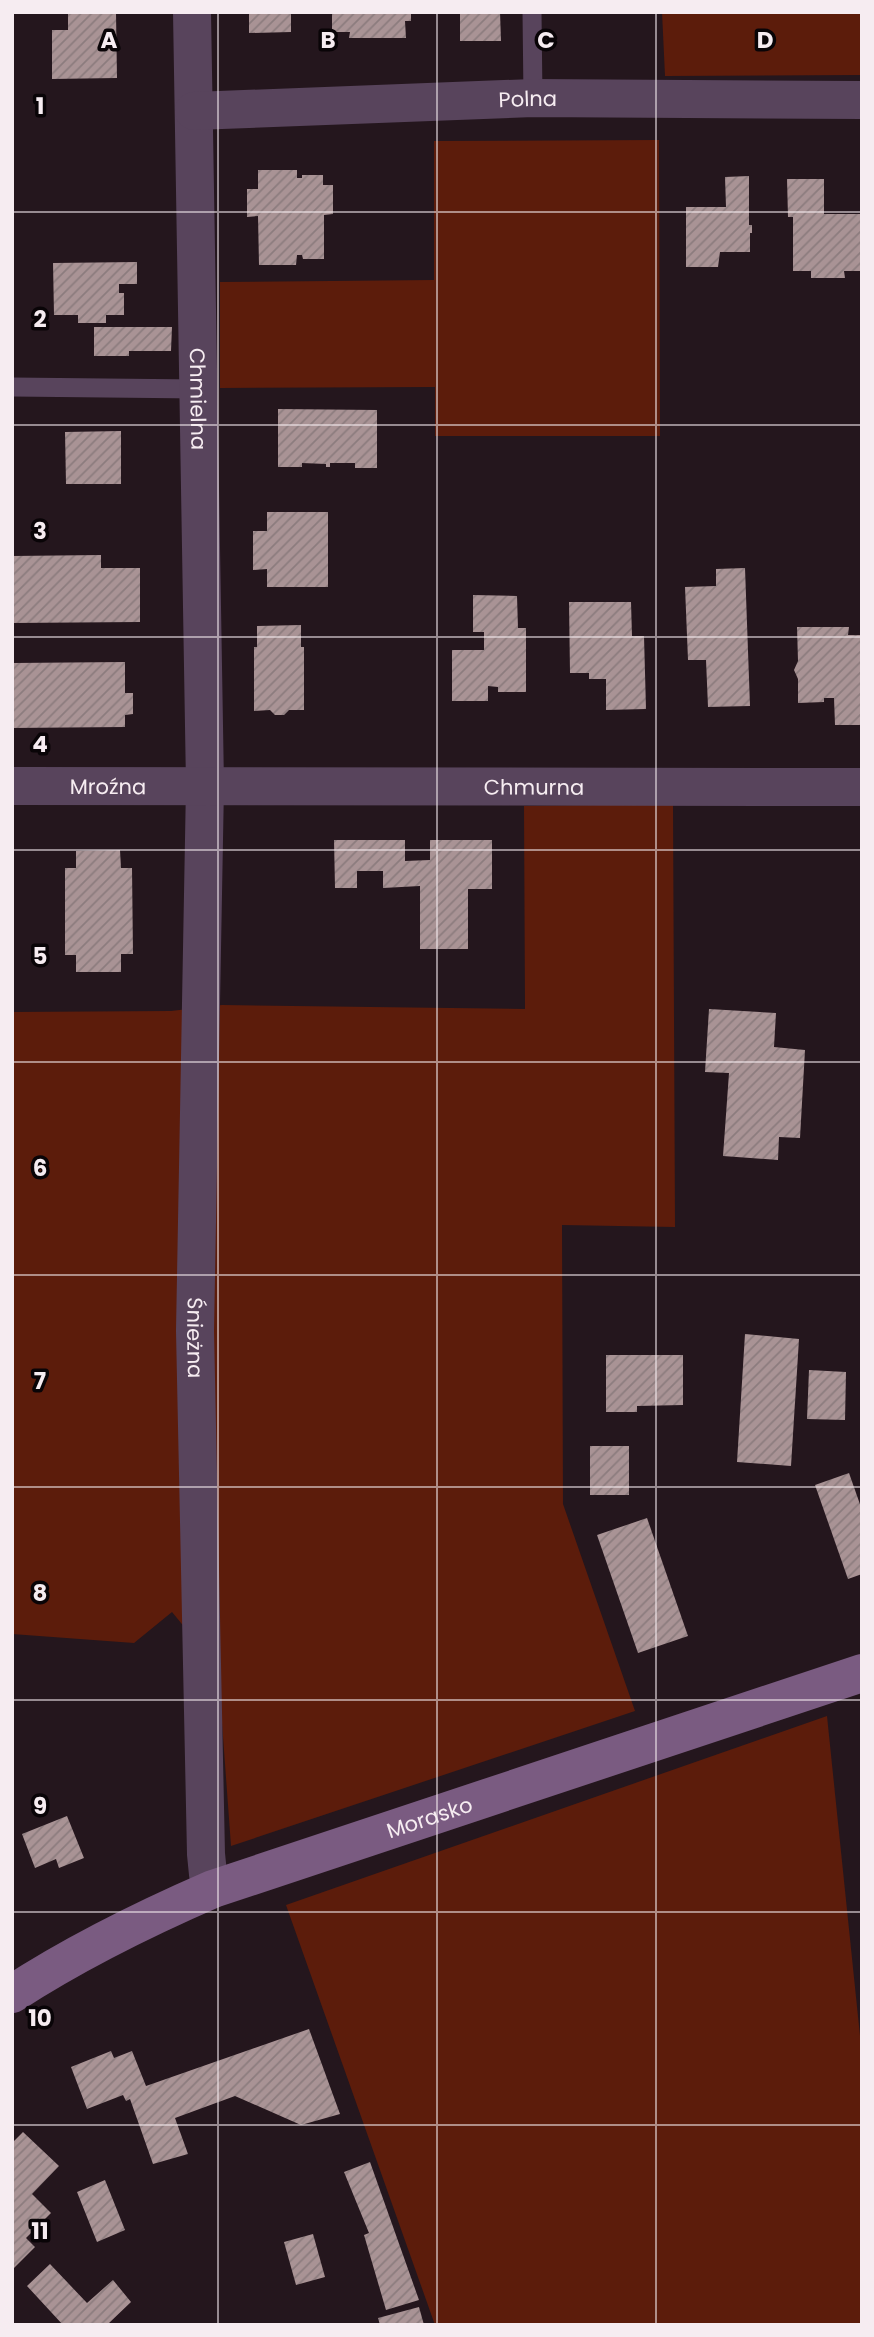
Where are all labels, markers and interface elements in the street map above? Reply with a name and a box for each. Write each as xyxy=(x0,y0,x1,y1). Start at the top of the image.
text: A xyxy=(101,24,118,56)
text: B xyxy=(320,24,336,56)
text: C xyxy=(537,24,555,56)
text: D xyxy=(757,24,773,56)
street label: Polna xyxy=(498,83,557,114)
text: 1 xyxy=(36,90,44,122)
text: 2 xyxy=(33,303,47,335)
street label: Chmielna xyxy=(183,348,214,450)
text: 3 xyxy=(33,515,47,547)
text: 4 xyxy=(32,728,48,760)
street label: Mroźna xyxy=(70,772,146,801)
street label: Chmurna xyxy=(484,772,584,801)
text: 5 xyxy=(33,940,47,972)
text: 6 xyxy=(33,1152,47,1184)
street label: Śnieżna xyxy=(180,1297,210,1379)
text: 7 xyxy=(34,1365,46,1397)
text: 8 xyxy=(33,1577,47,1609)
street label: Morasko xyxy=(383,1789,476,1845)
text: 9 xyxy=(33,1790,47,1822)
text: 10 xyxy=(28,2002,52,2034)
text: 11 xyxy=(31,2215,49,2247)

